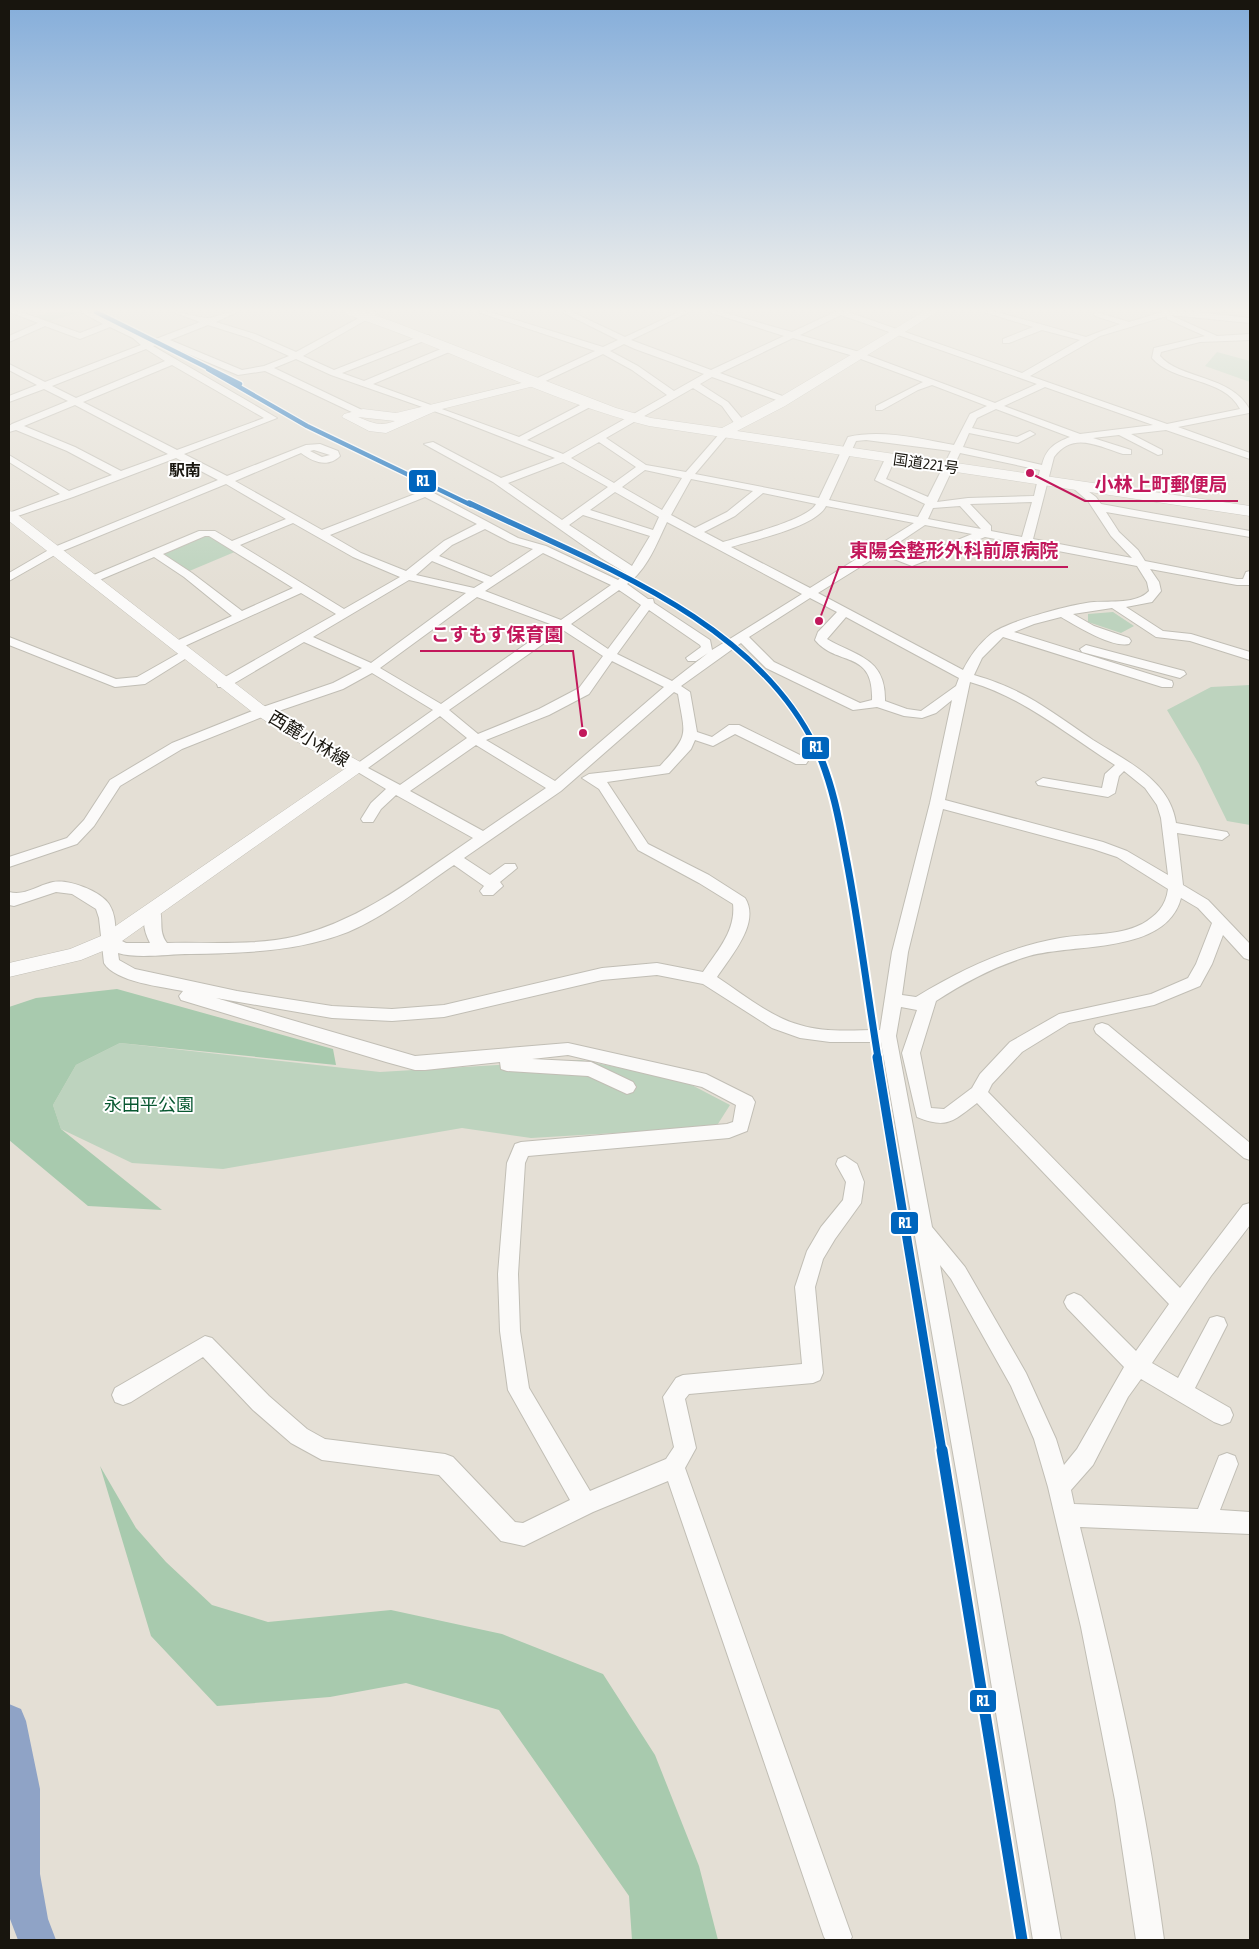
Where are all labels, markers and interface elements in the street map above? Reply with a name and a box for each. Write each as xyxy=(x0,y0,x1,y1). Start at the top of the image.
street label: 国道221号 xyxy=(892,450,960,477)
district label: 駅南 xyxy=(169,461,201,479)
callout: 小林上町郵便局 xyxy=(1085,467,1238,501)
line badge: R1 xyxy=(408,469,437,493)
text: R1 xyxy=(416,473,430,489)
text: 小林上町郵便局 xyxy=(1094,473,1228,495)
callout: 東陽会整形外科前原病院 xyxy=(839,533,1068,567)
text: 東陽会整形外科前原病院 xyxy=(849,539,1059,561)
callout: こすもす保育園 xyxy=(420,617,573,651)
text: こすもす保育園 xyxy=(431,623,563,645)
street label: 西麓小林線 xyxy=(265,706,353,771)
line badge: R1 xyxy=(801,736,830,760)
text: R1 xyxy=(809,739,823,755)
park label: 永田平公園 xyxy=(104,1094,194,1115)
line badge: R1 xyxy=(890,1211,919,1235)
text: R1 xyxy=(898,1215,912,1231)
line badge: R1 xyxy=(969,1689,997,1713)
text: R1 xyxy=(976,1693,990,1709)

